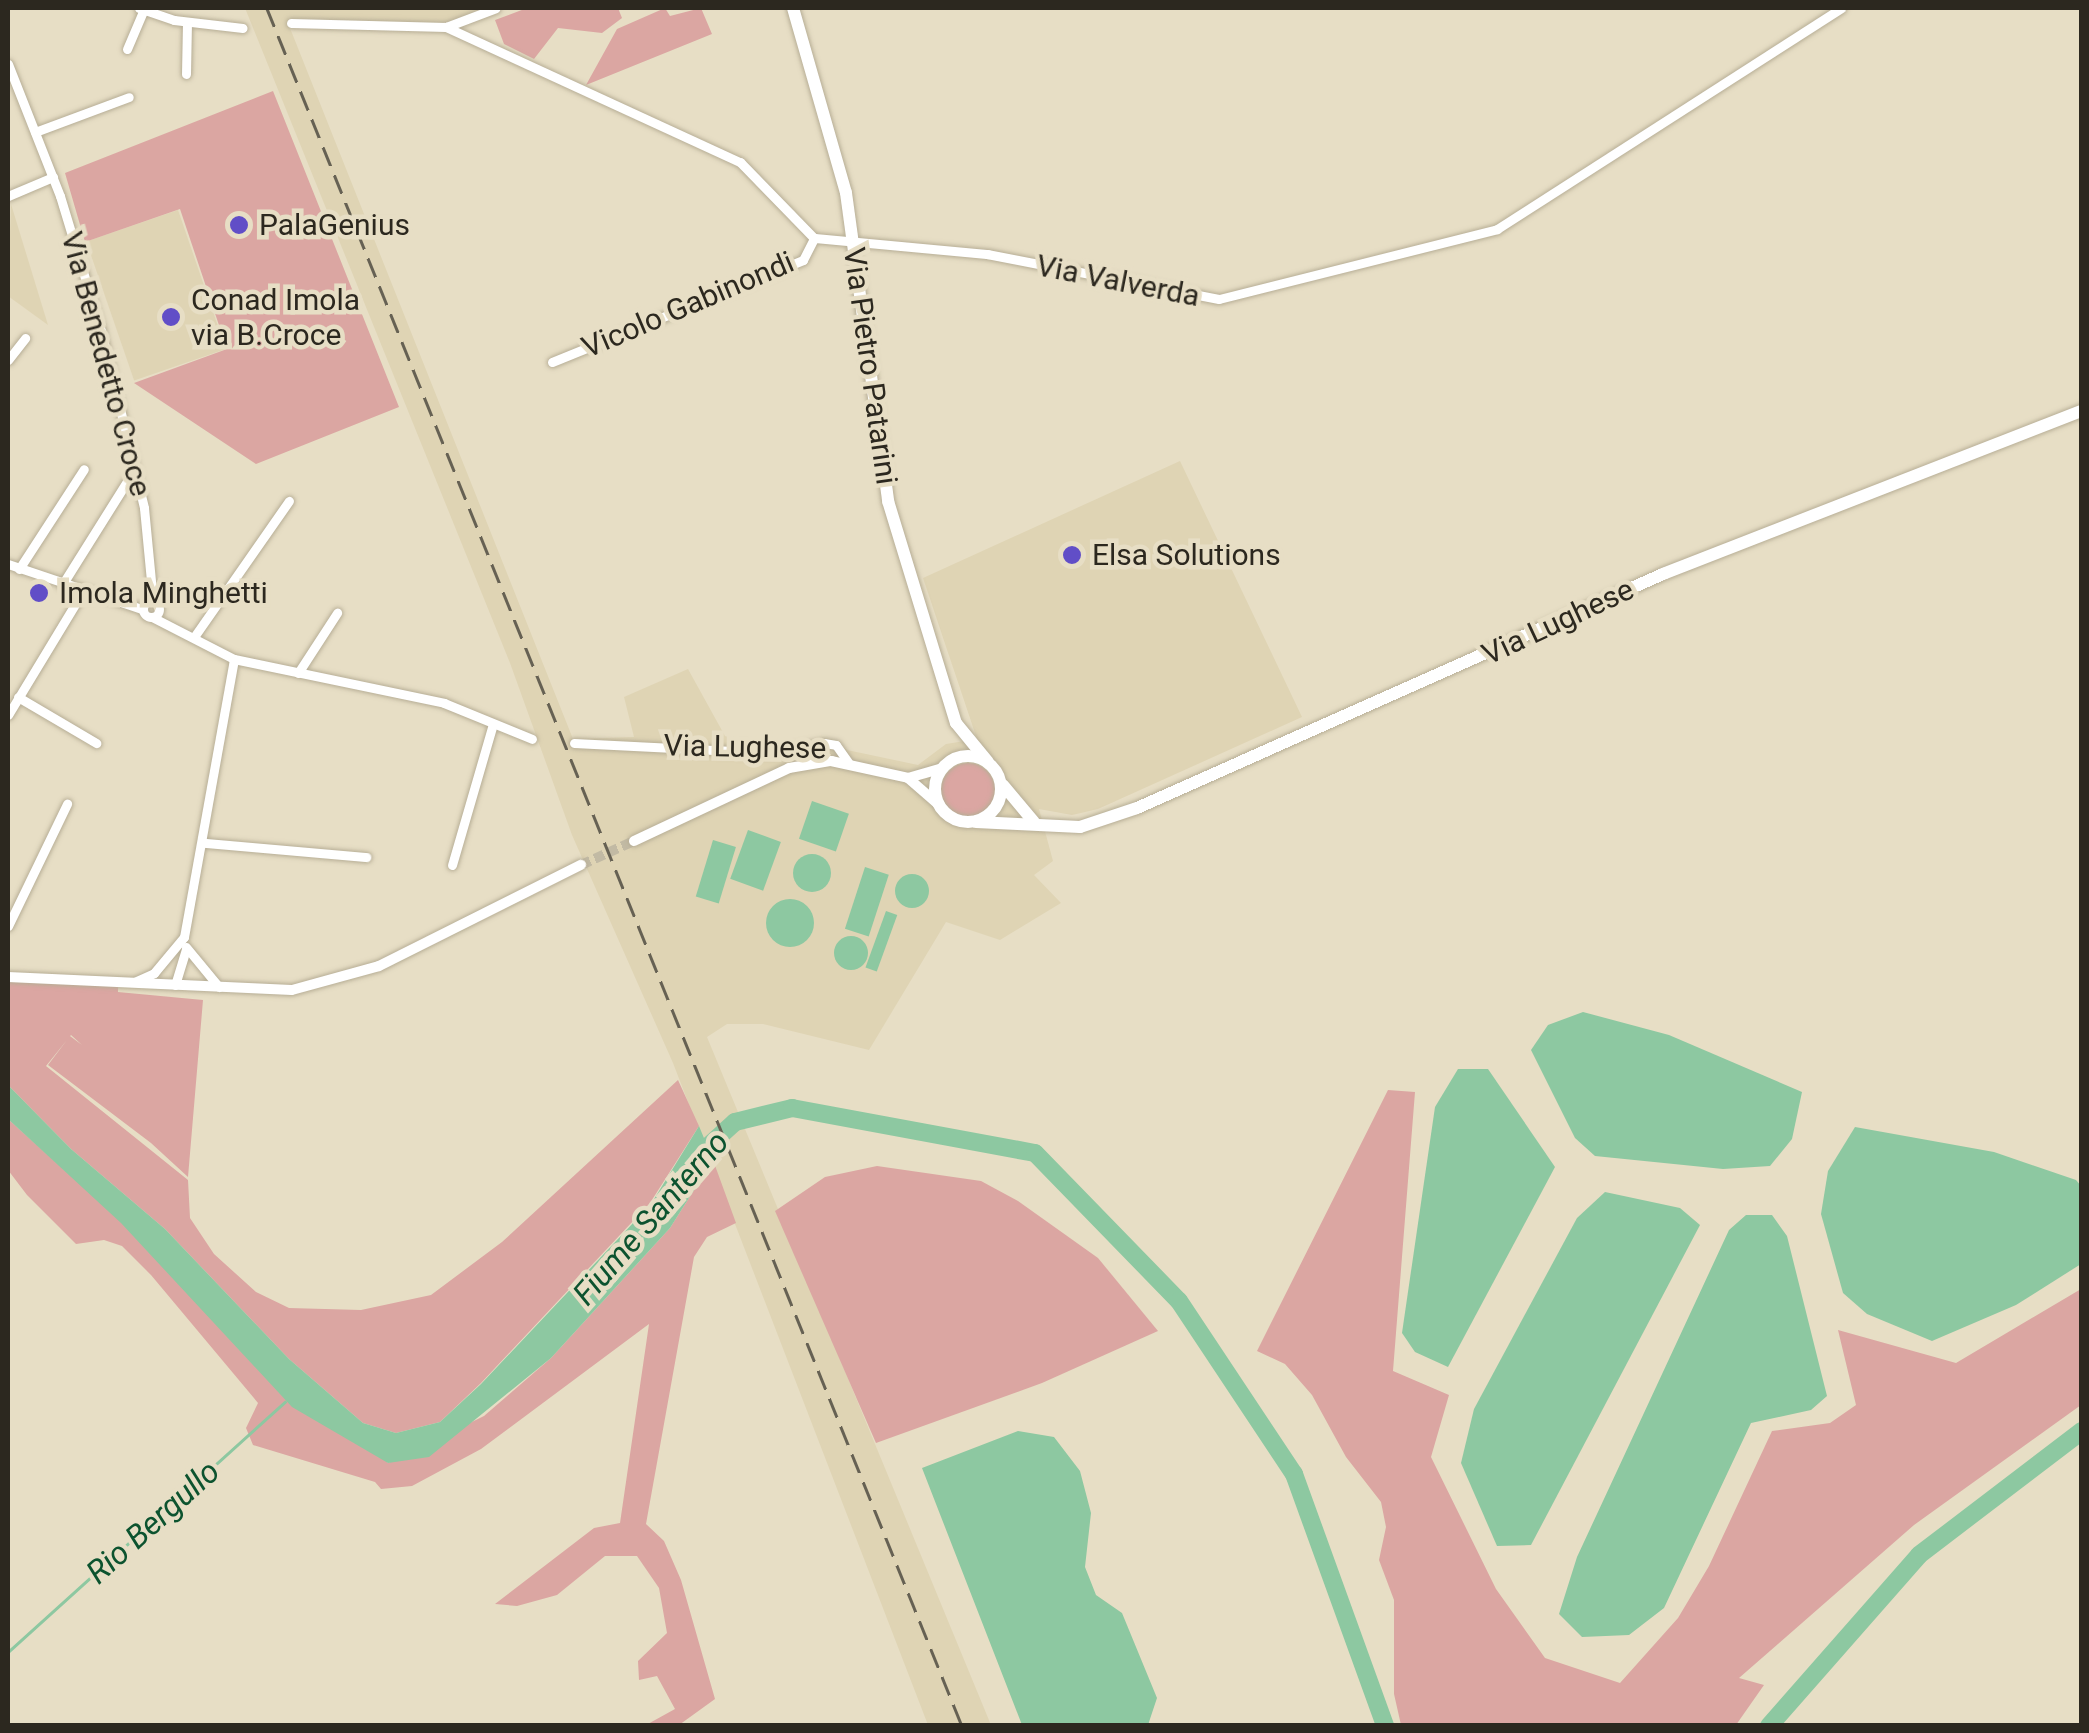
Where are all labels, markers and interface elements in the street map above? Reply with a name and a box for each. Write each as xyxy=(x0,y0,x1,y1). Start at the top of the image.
place label: PalaGenius xyxy=(259,207,410,243)
marker: PalaGenius xyxy=(228,214,250,236)
street label: Via Benedetto Croce xyxy=(53,228,159,500)
street label: Vicolo Gabinondi xyxy=(577,244,799,366)
street label: Via Pietro Patarini xyxy=(836,245,904,487)
street label: Via Valverda xyxy=(1033,248,1203,314)
place label: Conad Imola via B.Croce xyxy=(191,282,360,352)
marker: Conad Imola via B.Croce xyxy=(160,306,182,328)
place label: Elsa Solutions xyxy=(1092,537,1281,573)
marker: Elsa Solutions xyxy=(1061,544,1083,566)
street label: Via Lughese xyxy=(1477,571,1639,673)
place label: Imola Minghetti xyxy=(59,575,268,611)
marker: Imola Minghetti xyxy=(28,582,50,604)
street label: Via Lughese xyxy=(663,728,827,766)
water label: Fiume Santerno xyxy=(565,1123,737,1313)
water label: Rio Bergullo xyxy=(79,1452,227,1592)

